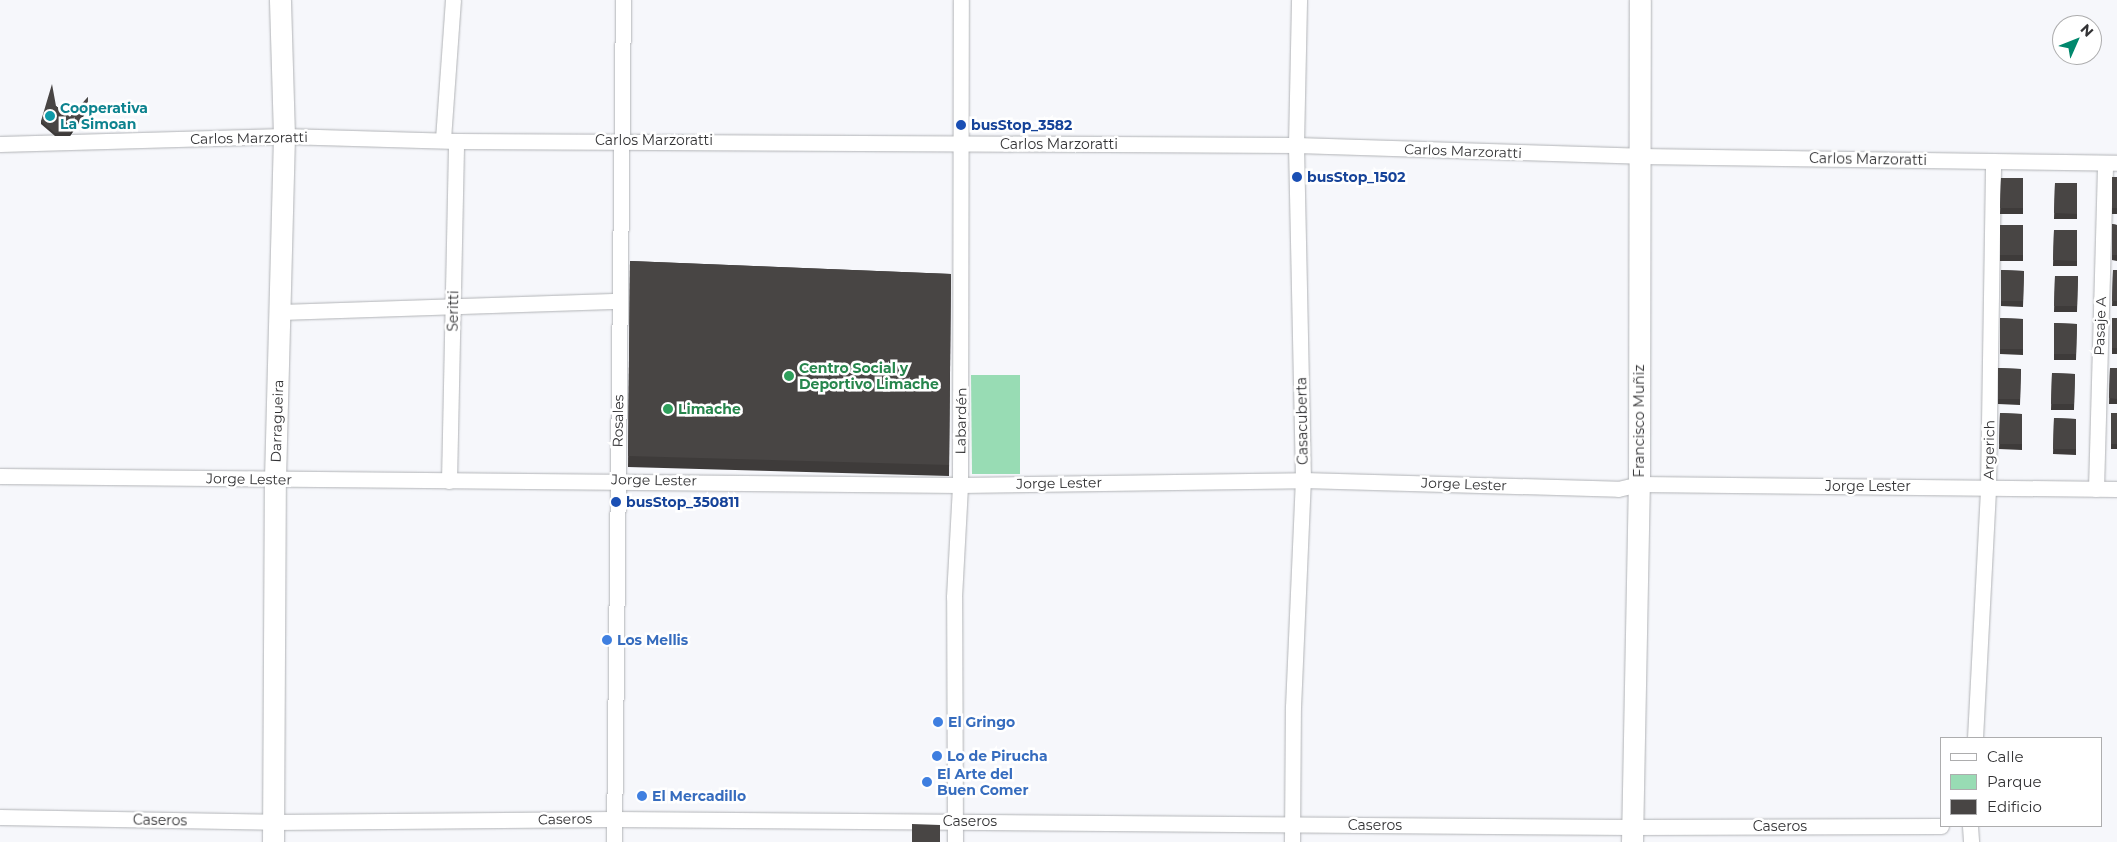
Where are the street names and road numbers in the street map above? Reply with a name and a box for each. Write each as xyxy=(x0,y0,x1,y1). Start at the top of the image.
street label: Carlos Marzoratti xyxy=(190,129,308,147)
street label: Carlos Marzoratti xyxy=(595,132,713,148)
street label: Carlos Marzoratti xyxy=(1000,136,1118,152)
street label: Carlos Marzoratti xyxy=(1404,141,1522,161)
street label: Carlos Marzoratti xyxy=(1809,150,1927,168)
street label: Seritti xyxy=(444,290,462,332)
street label: Pasaje A xyxy=(2091,296,2109,356)
street label: Francisco Muñiz xyxy=(1631,364,1647,478)
street label: Casacuberta xyxy=(1293,377,1311,465)
street label: Darragueira xyxy=(267,379,287,463)
street label: Labardén xyxy=(952,387,970,455)
street label: Rosales xyxy=(609,394,627,448)
street label: Argerich xyxy=(1980,420,1998,480)
street label: Jorge Lester xyxy=(206,470,292,488)
street label: Jorge Lester xyxy=(611,471,697,489)
street label: Jorge Lester xyxy=(1016,474,1102,492)
street label: Jorge Lester xyxy=(1421,474,1507,494)
street label: Jorge Lester xyxy=(1825,478,1911,494)
street label: Caseros xyxy=(538,810,592,828)
street label: Caseros xyxy=(133,811,187,829)
street label: Caseros xyxy=(943,813,997,829)
street label: Caseros xyxy=(1348,817,1402,833)
street label: Caseros xyxy=(1753,818,1807,834)

